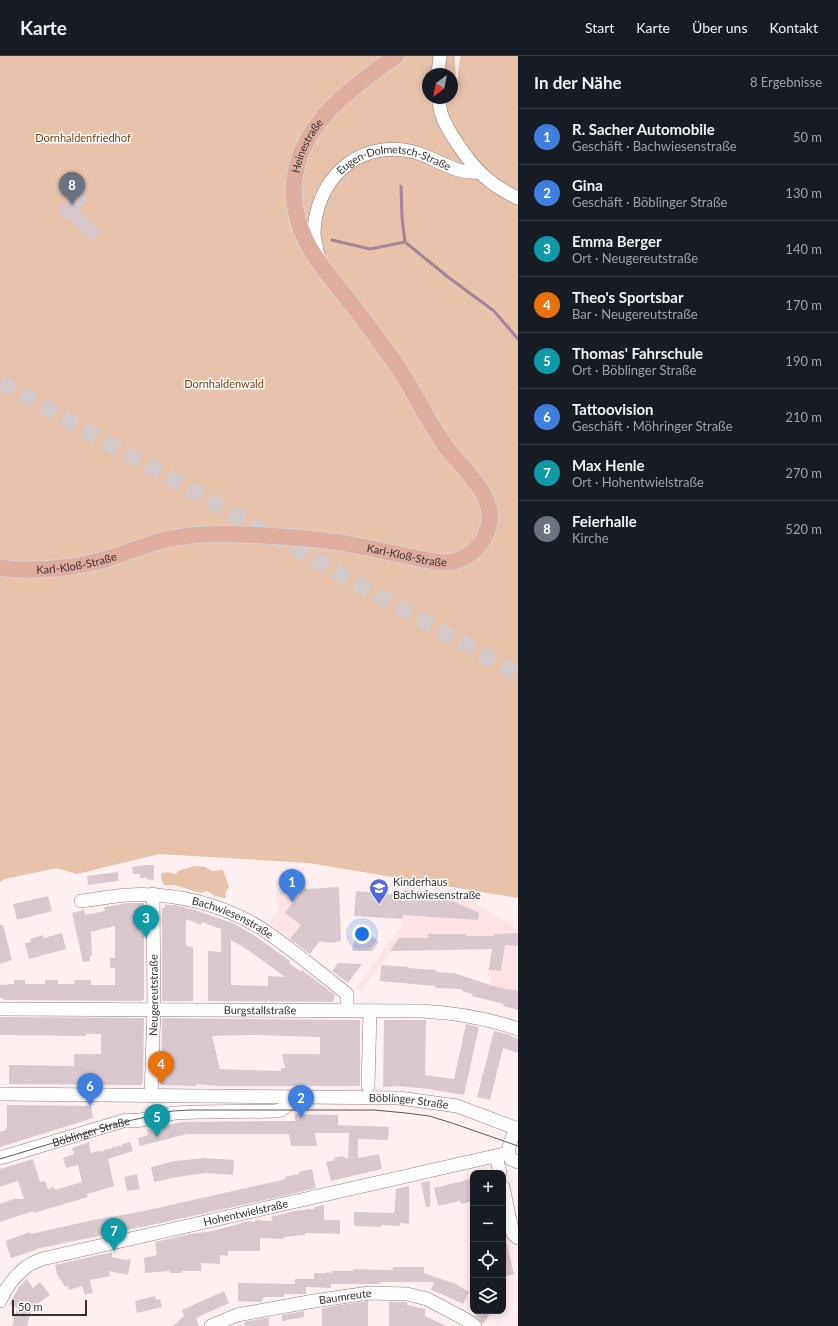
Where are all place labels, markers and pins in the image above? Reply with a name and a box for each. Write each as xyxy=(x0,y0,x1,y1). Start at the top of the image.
pin: 8 xyxy=(59,172,85,205)
pin: 1 xyxy=(279,869,305,902)
place label: Kinderhaus Bachwiesenstraße xyxy=(393,875,481,901)
school or university icon: Kinderhaus Bachwiesenstraße xyxy=(368,877,390,905)
pin: 3 xyxy=(133,905,159,938)
pin: 4 xyxy=(148,1051,174,1084)
pin: 6 xyxy=(77,1073,103,1106)
pin: 2 xyxy=(288,1085,314,1118)
pin: 5 xyxy=(144,1104,170,1137)
pin: 7 xyxy=(101,1218,127,1251)

